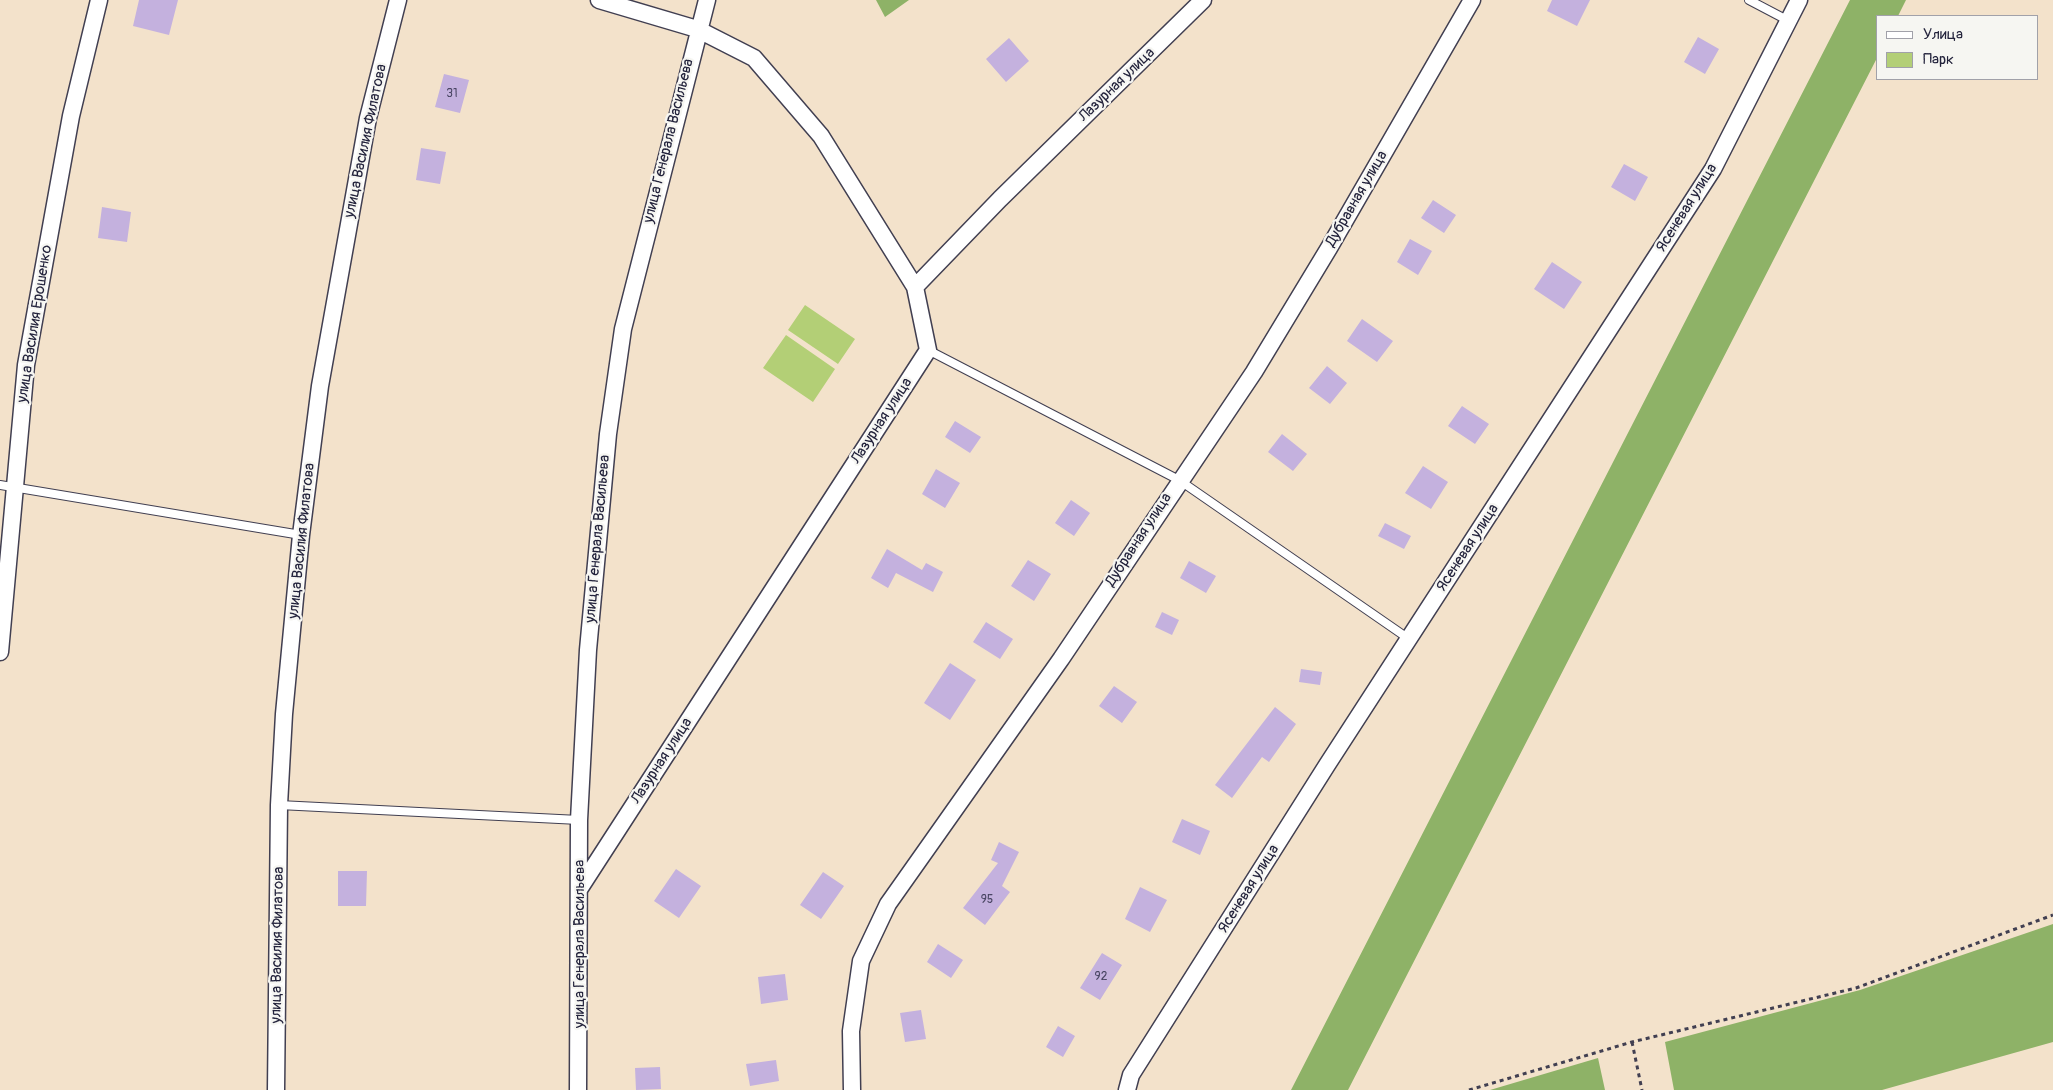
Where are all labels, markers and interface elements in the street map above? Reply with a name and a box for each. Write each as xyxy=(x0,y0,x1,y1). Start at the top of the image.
legend xyxy=(1876,15,2038,80)
text: Улица xyxy=(1923,25,1963,44)
street label: Лазурная улица xyxy=(1075,44,1159,126)
text: Парк xyxy=(1923,50,1954,69)
street label: улица Генерала Васильева xyxy=(640,57,698,225)
street label: улица Василия Филатова xyxy=(341,62,391,220)
house number: 31 xyxy=(446,87,458,101)
street label: Дубравная улица xyxy=(1322,148,1392,250)
street label: Ясеневая улица xyxy=(1653,161,1721,255)
street label: улица Василия Ерошенко xyxy=(14,244,56,404)
street label: Лазурная улица xyxy=(848,375,916,467)
street label: улица Генерала Васильева xyxy=(582,454,614,624)
street label: улица Василия Филатова xyxy=(285,462,319,620)
street label: Дубравная улица xyxy=(1102,490,1176,590)
street label: Ясеневая улица xyxy=(1433,501,1503,595)
street label: Лазурная улица xyxy=(628,715,696,807)
street label: Ясеневая улица xyxy=(1215,842,1283,936)
street label: улица Генерала Васильева xyxy=(571,860,589,1028)
street label: улица Василия Филатова xyxy=(268,866,288,1024)
house number: 95 xyxy=(981,893,993,907)
house number: 92 xyxy=(1095,970,1107,984)

